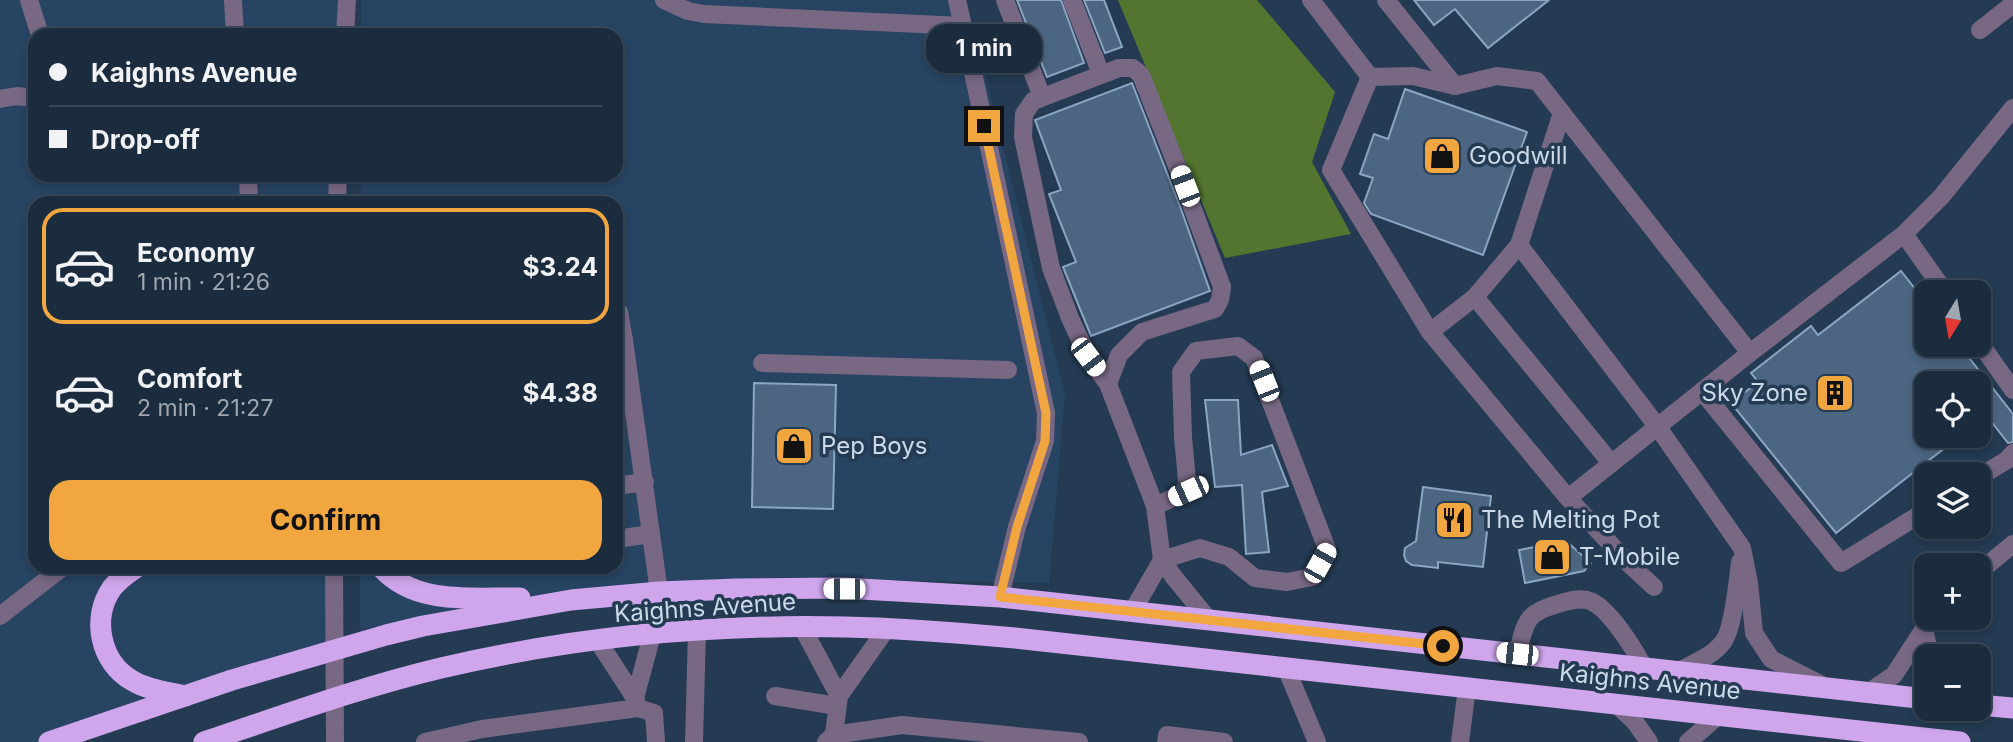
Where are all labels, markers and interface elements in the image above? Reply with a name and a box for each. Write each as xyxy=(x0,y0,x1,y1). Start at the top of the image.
callout: 1 min xyxy=(926,24,1042,74)
text: 1 min xyxy=(956,34,1012,62)
text: Kaighns Avenue xyxy=(91,57,297,88)
route end xyxy=(968,110,1000,142)
text: Drop-off xyxy=(91,124,200,155)
shop icon: Goodwill xyxy=(1421,135,1463,177)
place label: Goodwill xyxy=(1469,141,1567,170)
car xyxy=(1168,163,1203,209)
icon: car xyxy=(53,235,116,298)
text: Economy xyxy=(137,237,255,268)
text: $3.24 xyxy=(523,251,598,282)
text: 1 min · 21:26 xyxy=(137,268,270,296)
north arrow xyxy=(1914,280,1992,357)
map controls xyxy=(1914,280,1991,721)
car xyxy=(1067,334,1110,380)
car xyxy=(1247,358,1282,404)
icon: car xyxy=(53,361,116,424)
text: Comfort xyxy=(137,363,242,394)
button: locate xyxy=(1914,371,1991,448)
building icon: Sky Zone xyxy=(1814,372,1856,414)
text: $4.38 xyxy=(522,377,598,408)
place label: Sky Zone xyxy=(1702,378,1808,407)
text: 2 min · 21:27 xyxy=(137,394,273,422)
shop icon: Pep Boys xyxy=(773,425,815,467)
place label: Pep Boys xyxy=(821,431,927,460)
button: layers xyxy=(1914,462,1991,539)
car xyxy=(1165,473,1212,509)
button: Confirm xyxy=(49,480,602,560)
restaurant icon: The Melting Pot xyxy=(1433,499,1475,541)
place label: The Melting Pot xyxy=(1481,505,1660,534)
shop icon: T-Mobile xyxy=(1531,536,1573,578)
car xyxy=(1301,540,1340,586)
place label: T-Mobile xyxy=(1579,542,1680,571)
button: + xyxy=(1914,553,1991,630)
car xyxy=(824,579,866,600)
street label: Kaighns Avenue xyxy=(613,587,797,628)
route start xyxy=(1427,630,1459,662)
car xyxy=(1496,641,1539,667)
button: − xyxy=(1914,644,1991,721)
street label: Kaighns Avenue xyxy=(1558,658,1742,705)

